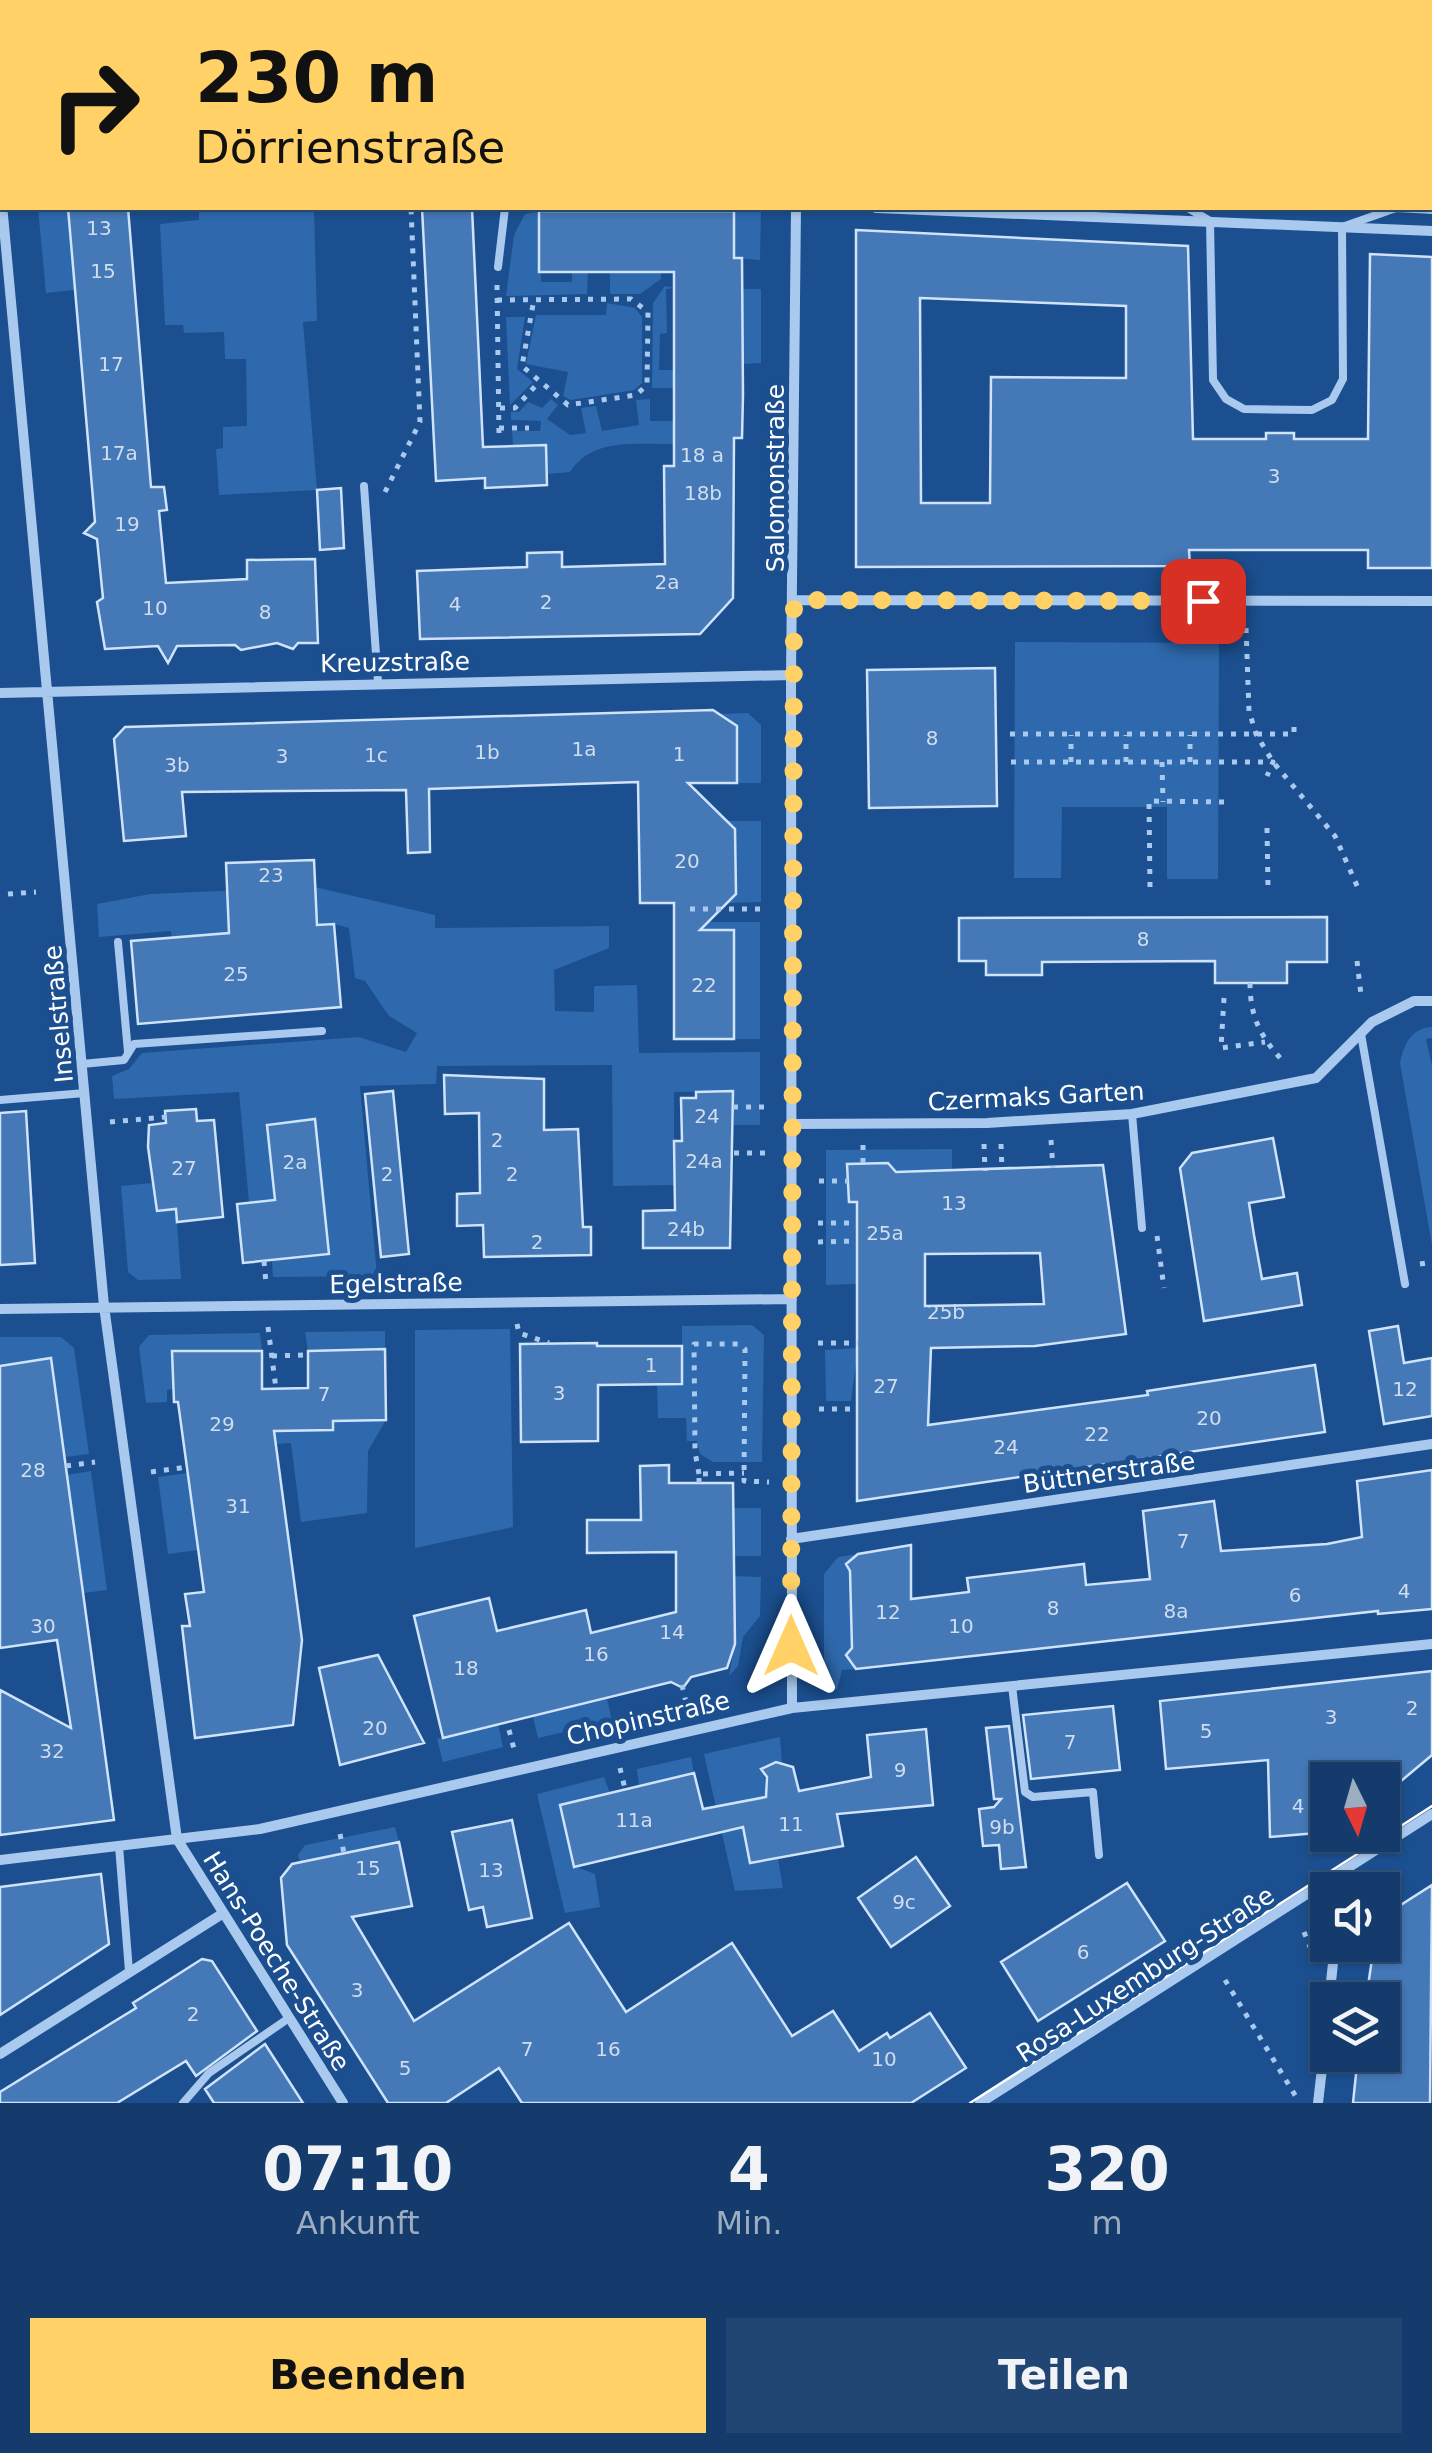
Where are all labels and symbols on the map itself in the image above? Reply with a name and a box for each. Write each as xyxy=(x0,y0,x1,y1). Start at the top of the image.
house number: 13 xyxy=(86,216,112,240)
house number: 15 xyxy=(90,259,116,283)
house number: 17 xyxy=(98,352,124,376)
street label: Salomonstraße xyxy=(761,384,790,572)
house number: 17a xyxy=(100,441,138,465)
house number: 18 a xyxy=(680,443,724,467)
house number: 3 xyxy=(1268,464,1280,488)
house number: 18b xyxy=(684,481,722,505)
house number: 19 xyxy=(114,512,140,536)
pin xyxy=(1161,559,1246,644)
house number: 2a xyxy=(655,570,679,594)
house number: 2 xyxy=(540,590,552,614)
house number: 4 xyxy=(449,592,461,616)
house number: 10 xyxy=(142,596,168,620)
house number: 8 xyxy=(259,600,271,624)
street label: Kreuzstraße xyxy=(320,647,470,678)
house number: 8 xyxy=(926,726,938,750)
house number: 1a xyxy=(572,737,596,761)
house number: 1b xyxy=(474,740,500,764)
house number: 1 xyxy=(673,742,685,766)
house number: 1c xyxy=(364,743,388,767)
house number: 3 xyxy=(276,744,288,768)
house number: 3b xyxy=(164,753,190,777)
house number: 20 xyxy=(674,849,700,873)
house number: 23 xyxy=(258,863,284,887)
house number: 8 xyxy=(1137,927,1149,951)
street label: Inselstraße xyxy=(38,944,79,1084)
house number: 25 xyxy=(223,962,249,986)
house number: 22 xyxy=(691,973,717,997)
street label: Czermaks Garten xyxy=(927,1076,1145,1117)
house number: 24 xyxy=(694,1104,720,1128)
house number: 2 xyxy=(491,1128,503,1152)
house number: 24a xyxy=(685,1149,723,1173)
house number: 2a xyxy=(283,1150,307,1174)
house number: 27 xyxy=(171,1156,197,1180)
house number: 2 xyxy=(381,1162,393,1186)
house number: 2 xyxy=(506,1162,518,1186)
house number: 13 xyxy=(941,1191,967,1215)
house number: 24b xyxy=(667,1217,705,1241)
house number: 25a xyxy=(866,1221,904,1245)
house number: 2 xyxy=(531,1230,543,1254)
street label: Egelstraße xyxy=(329,1268,463,1299)
house number: 25b xyxy=(927,1300,965,1324)
house number: 1 xyxy=(645,1353,657,1377)
house number: 27 xyxy=(873,1374,899,1398)
house number: 12 xyxy=(1392,1377,1418,1401)
house number: 3 xyxy=(553,1381,565,1405)
house number: 7 xyxy=(318,1382,330,1406)
house number: 20 xyxy=(1196,1406,1222,1430)
house number: 29 xyxy=(209,1412,235,1436)
house number: 22 xyxy=(1084,1422,1110,1446)
house number: 24 xyxy=(993,1435,1019,1459)
street label: Büttnerstraße xyxy=(1021,1446,1197,1499)
house number: 28 xyxy=(20,1458,46,1482)
house number: 31 xyxy=(225,1494,251,1518)
house number: 7 xyxy=(1177,1529,1189,1553)
house number: 4 xyxy=(1398,1579,1410,1603)
house number: 6 xyxy=(1289,1583,1301,1607)
position arrow xyxy=(739,1594,843,1698)
house number: 8 xyxy=(1047,1596,1059,1620)
house number: 8a xyxy=(1164,1599,1188,1623)
house number: 12 xyxy=(875,1600,901,1624)
house number: 30 xyxy=(30,1614,56,1638)
house number: 10 xyxy=(948,1614,974,1638)
house number: 14 xyxy=(659,1620,685,1644)
house number: 16 xyxy=(583,1642,609,1666)
house number: 18 xyxy=(453,1656,479,1680)
street label: Chopinstraße xyxy=(564,1686,733,1751)
house number: 2 xyxy=(1406,1696,1418,1720)
house number: 3 xyxy=(1325,1705,1337,1729)
house number: 20 xyxy=(362,1716,388,1740)
house number: 5 xyxy=(1200,1719,1212,1743)
house number: 7 xyxy=(1064,1730,1076,1754)
house number: 32 xyxy=(39,1739,65,1763)
house number: 9 xyxy=(894,1758,906,1782)
north arrow xyxy=(1310,1762,1400,1852)
house number: 4 xyxy=(1292,1794,1304,1818)
house number: 11a xyxy=(615,1808,653,1832)
house number: 11 xyxy=(778,1812,804,1836)
house number: 9b xyxy=(989,1815,1015,1839)
street label: Hans-Poeche-Straße xyxy=(197,1846,356,2076)
house number: 15 xyxy=(355,1856,381,1880)
house number: 13 xyxy=(478,1858,504,1882)
street label: Rosa-Luxemburg-Straße xyxy=(1011,1880,1279,2069)
house number: 9c xyxy=(892,1890,916,1914)
house number: 6 xyxy=(1077,1940,1089,1964)
house number: 3 xyxy=(351,1978,363,2002)
house number: 2 xyxy=(187,2002,199,2026)
house number: 7 xyxy=(521,2037,533,2061)
house number: 16 xyxy=(595,2037,621,2061)
house number: 10 xyxy=(871,2047,897,2071)
house number: 5 xyxy=(399,2056,411,2080)

